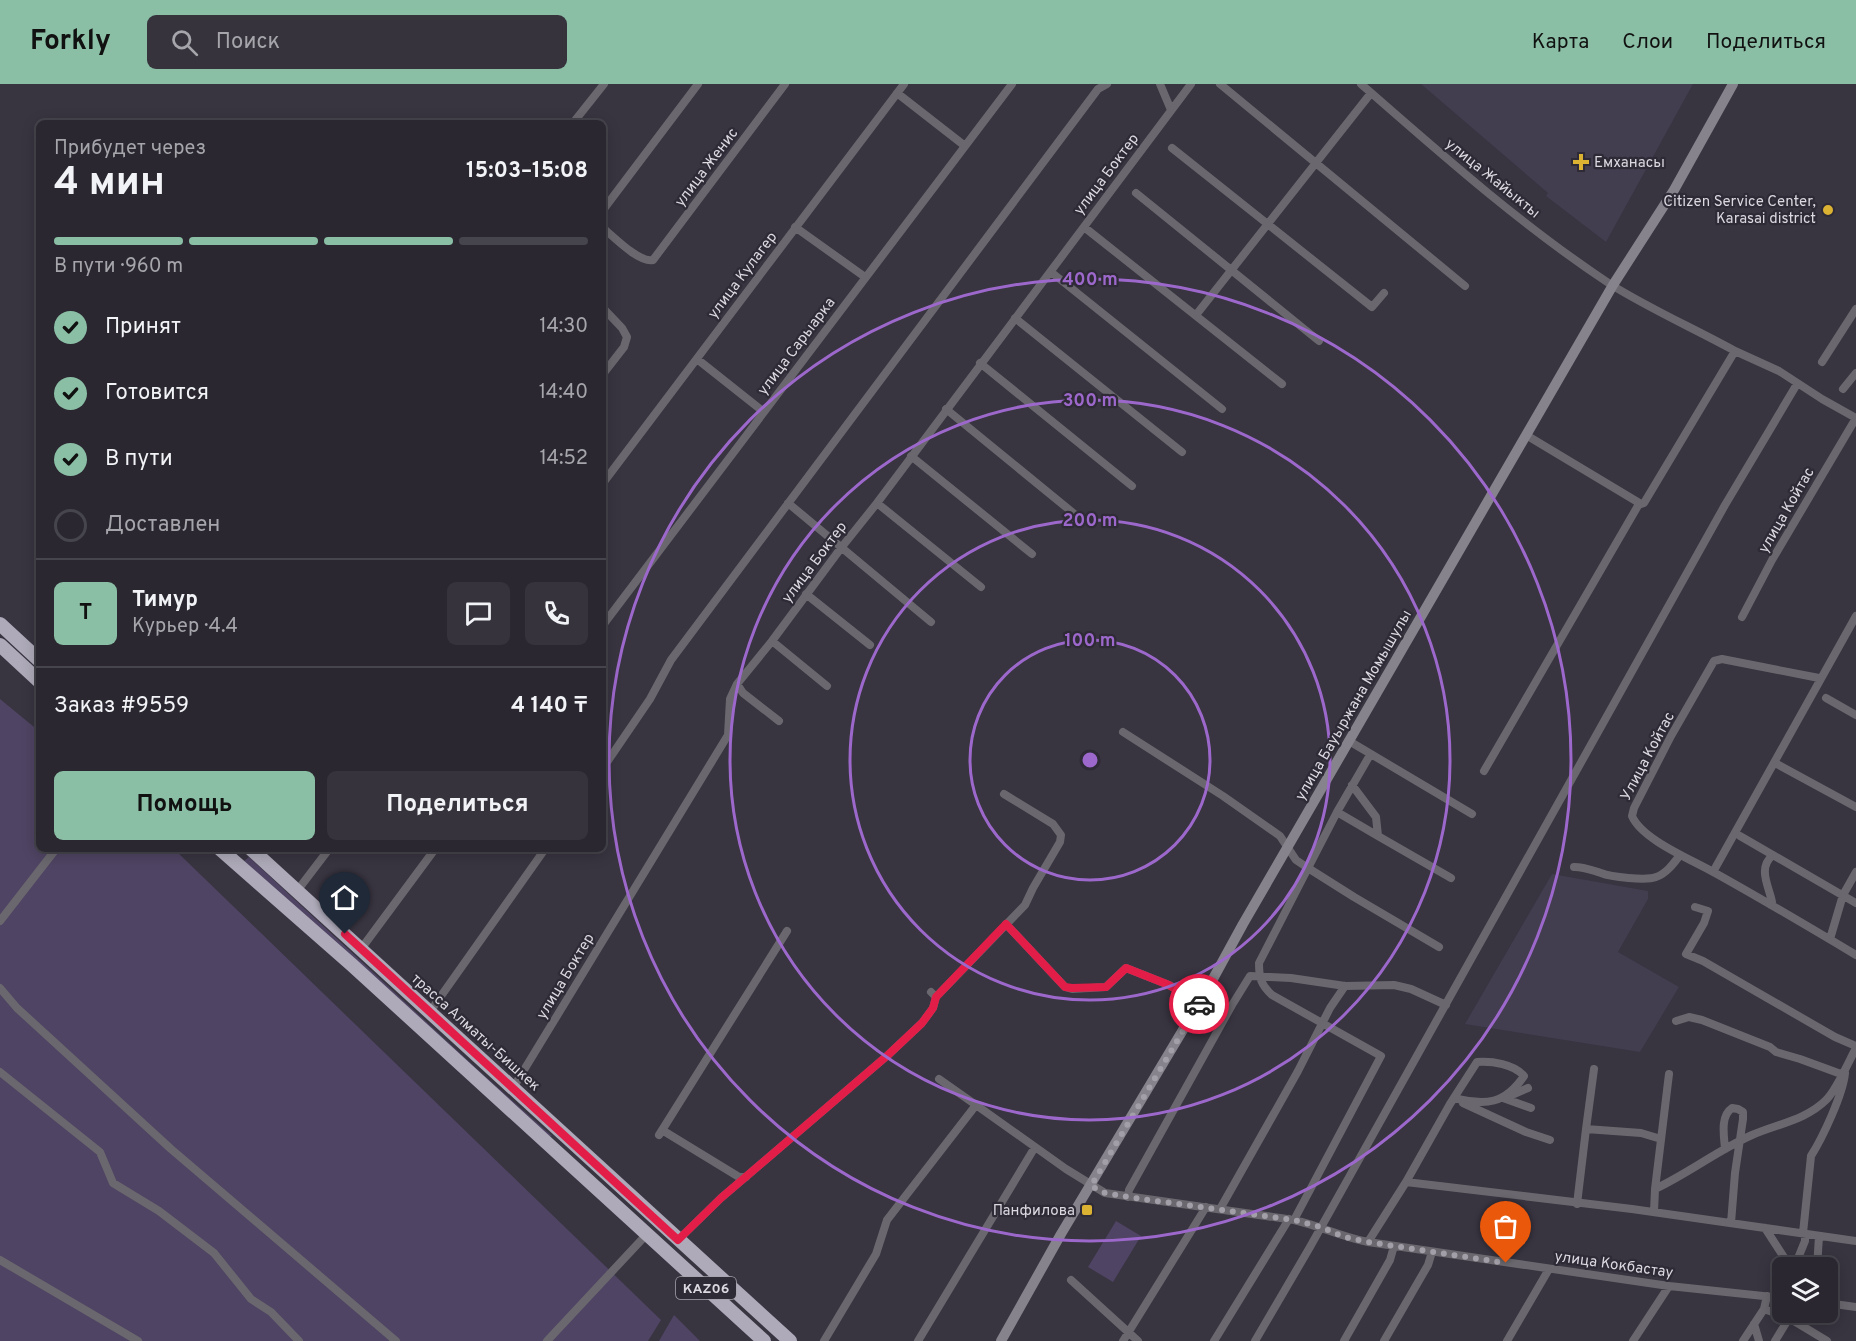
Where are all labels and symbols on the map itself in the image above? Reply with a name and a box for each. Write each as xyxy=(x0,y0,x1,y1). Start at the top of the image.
street label: улица Женис xyxy=(671,125,743,211)
street label: улица Боктер xyxy=(1070,130,1144,219)
street label: улица Жайыкты xyxy=(1441,135,1543,223)
marker: Емханасы xyxy=(1572,153,1590,171)
place label: Емханасы xyxy=(1594,154,1665,173)
place label: Citizen Service Center, Karasai district xyxy=(1663,193,1816,229)
marker: Citizen Service Center, Karasai district xyxy=(1821,203,1835,217)
street label: улица Кулагер xyxy=(704,229,782,323)
text: 400 m xyxy=(1062,269,1118,292)
street label: улица Сарыарка xyxy=(754,294,840,400)
text: 300 m xyxy=(1063,390,1117,413)
street label: улица Койтас xyxy=(1755,464,1820,557)
text: 200 m xyxy=(1062,510,1118,533)
street label: улица Боктер xyxy=(778,518,852,607)
street label: улица Бауыржана Момышулы xyxy=(1292,607,1417,805)
text: 100 m xyxy=(1064,630,1116,653)
street label: Улица Койтас xyxy=(1617,709,1680,804)
centre of rings xyxy=(1080,750,1100,770)
pin xyxy=(319,872,370,934)
street label: улица Боктер xyxy=(533,930,599,1023)
street label: трасса Алматы-Бишкек xyxy=(406,970,544,1096)
courier xyxy=(1169,974,1229,1034)
pin xyxy=(1480,1201,1531,1263)
place label: Панфилова xyxy=(993,1202,1075,1221)
marker: Панфилова xyxy=(1080,1203,1094,1217)
street label: улица Кокбастау xyxy=(1553,1248,1675,1283)
road number: KАZ06 xyxy=(676,1277,736,1299)

